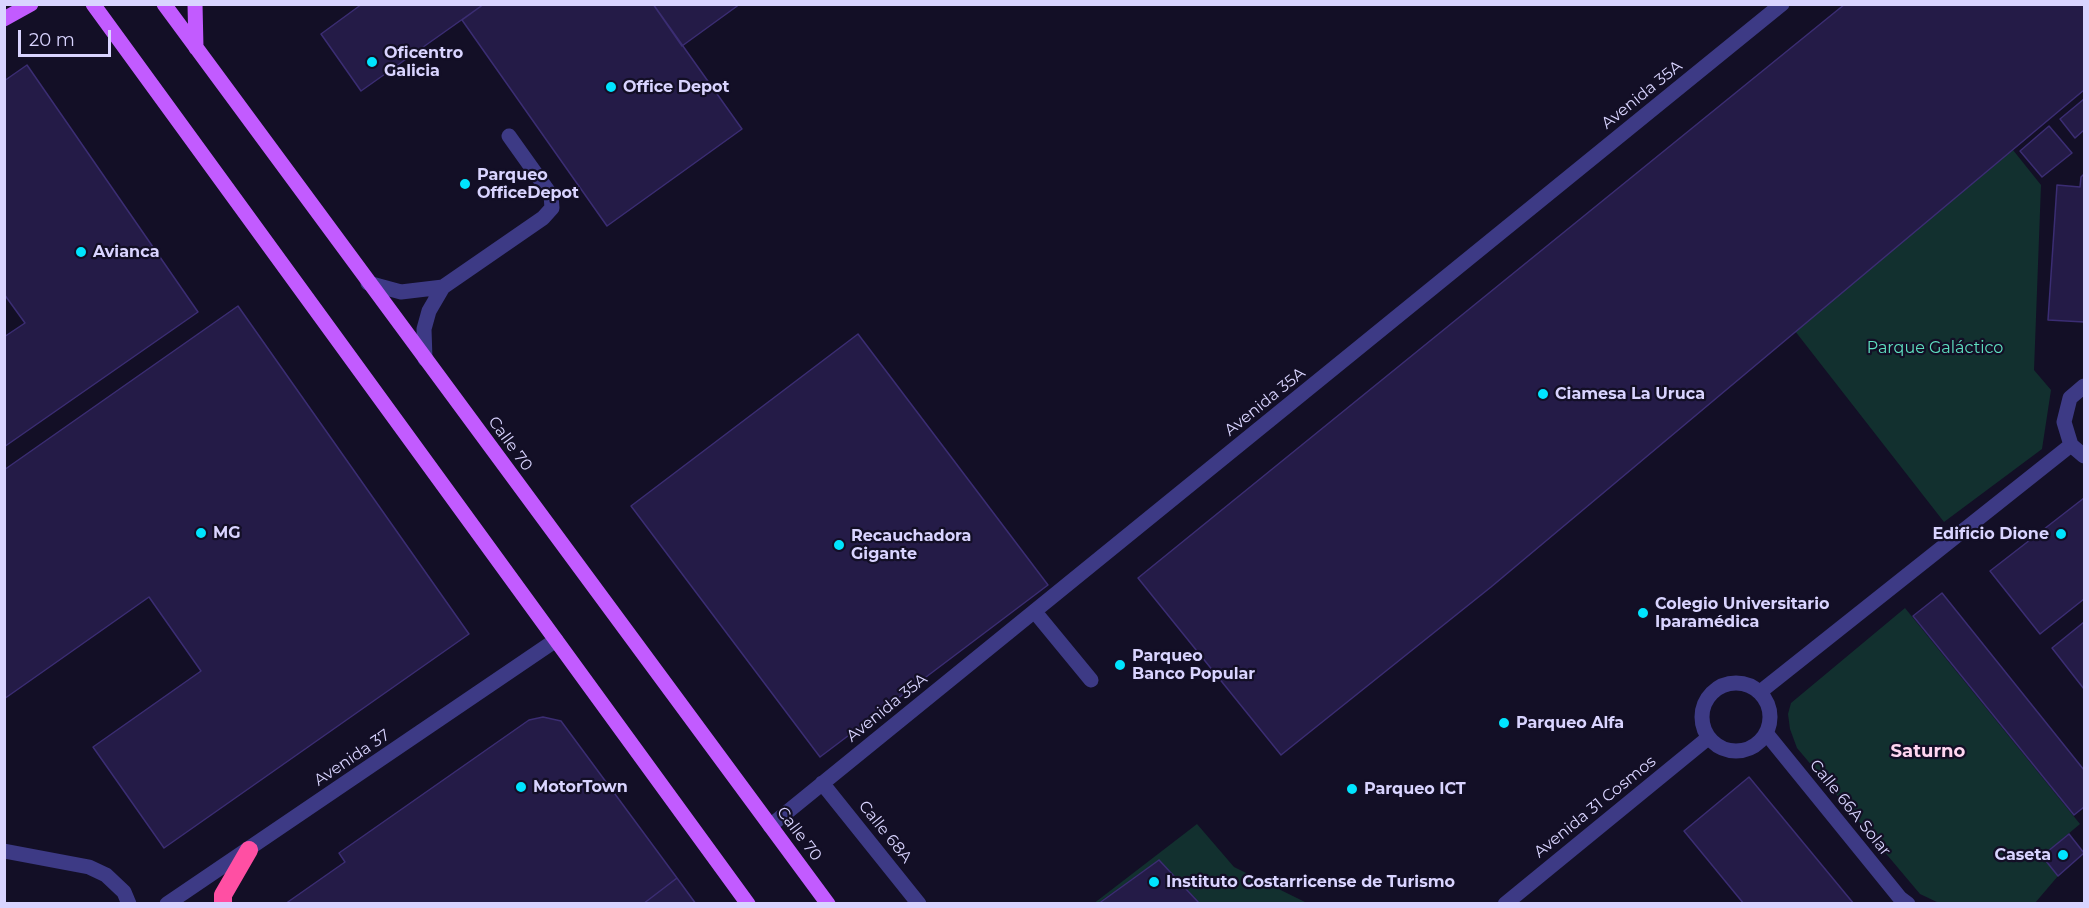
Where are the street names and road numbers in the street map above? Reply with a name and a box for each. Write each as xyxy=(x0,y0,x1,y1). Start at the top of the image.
street label: Avenida 35A xyxy=(1598,57,1686,133)
street label: Avenida 35A xyxy=(1221,364,1309,440)
street label: Calle 70 xyxy=(484,413,536,475)
street label: Avenida 35A xyxy=(843,670,931,746)
street label: Avenida 37 xyxy=(311,726,393,790)
street label: Avenida 31 Cosmos xyxy=(1530,752,1660,862)
street label: Calle 66A Solar xyxy=(1805,756,1895,860)
street label: Calle 68A xyxy=(854,797,916,867)
street label: Calle 70 xyxy=(772,803,826,865)

